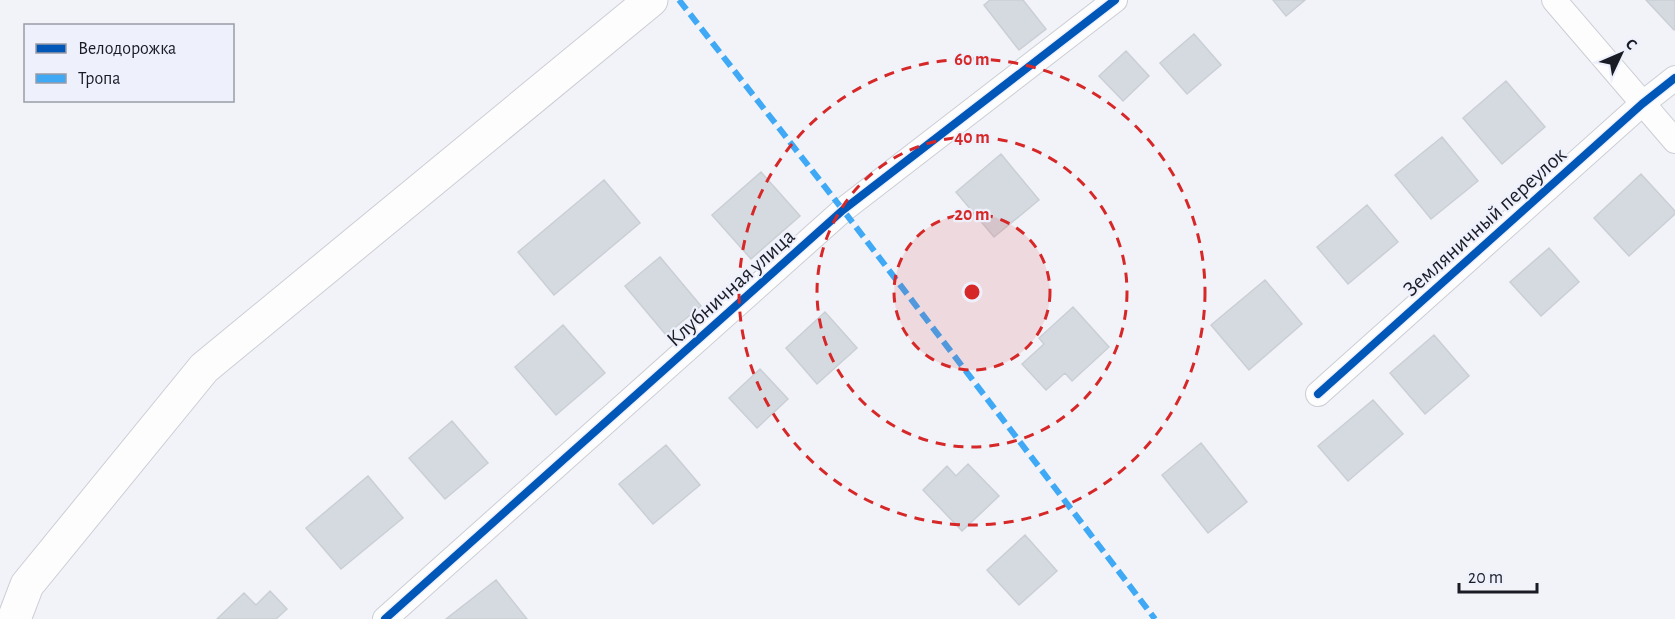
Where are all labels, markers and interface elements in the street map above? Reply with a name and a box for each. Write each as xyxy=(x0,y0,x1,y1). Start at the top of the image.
legend xyxy=(24,24,234,102)
north arrow xyxy=(1591,24,1651,84)
text: С xyxy=(1622,36,1640,53)
text: Велодорожка xyxy=(78,40,176,58)
text: 60 m xyxy=(954,51,990,69)
text: Тропа xyxy=(78,70,121,88)
text: 40 m xyxy=(954,129,990,147)
street label: Земляничный переулок xyxy=(1399,143,1570,300)
text: 20 m xyxy=(954,206,990,224)
street label: Клубничная улица xyxy=(662,225,799,351)
centre of rings xyxy=(962,282,982,302)
scale bar xyxy=(1459,556,1537,594)
text: 20 m xyxy=(1468,569,1503,587)

